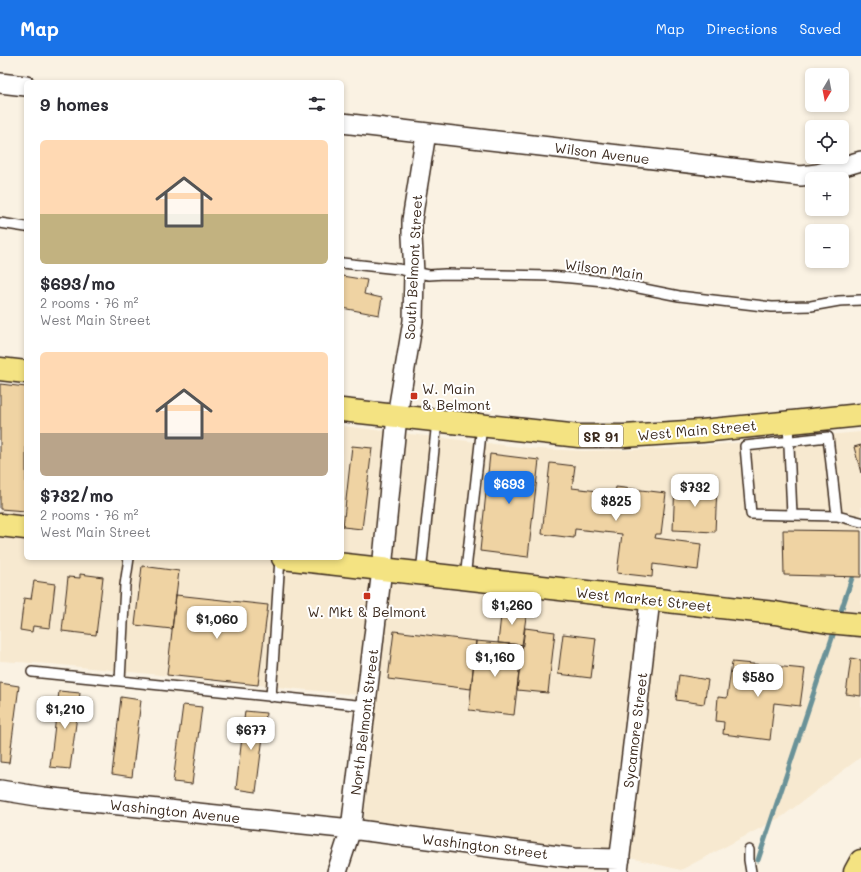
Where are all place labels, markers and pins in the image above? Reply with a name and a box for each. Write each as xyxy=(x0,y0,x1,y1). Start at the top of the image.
place label: W. Main & Belmont xyxy=(422,379,491,414)
marker: W. Main & Belmont xyxy=(409,391,419,401)
pin: $693 xyxy=(485,471,533,505)
pin: $732 xyxy=(671,474,719,508)
pin: $825 xyxy=(592,488,640,522)
marker: W. Mkt & Belmont xyxy=(362,591,372,601)
pin: $1,260 xyxy=(479,592,545,626)
place label: W. Mkt & Belmont xyxy=(308,602,427,621)
pin: $1,060 xyxy=(184,606,250,640)
pin: $1,160 xyxy=(462,644,528,678)
pin: $580 xyxy=(734,664,782,698)
pin: $1,210 xyxy=(32,696,98,730)
pin: $677 xyxy=(227,717,275,751)

